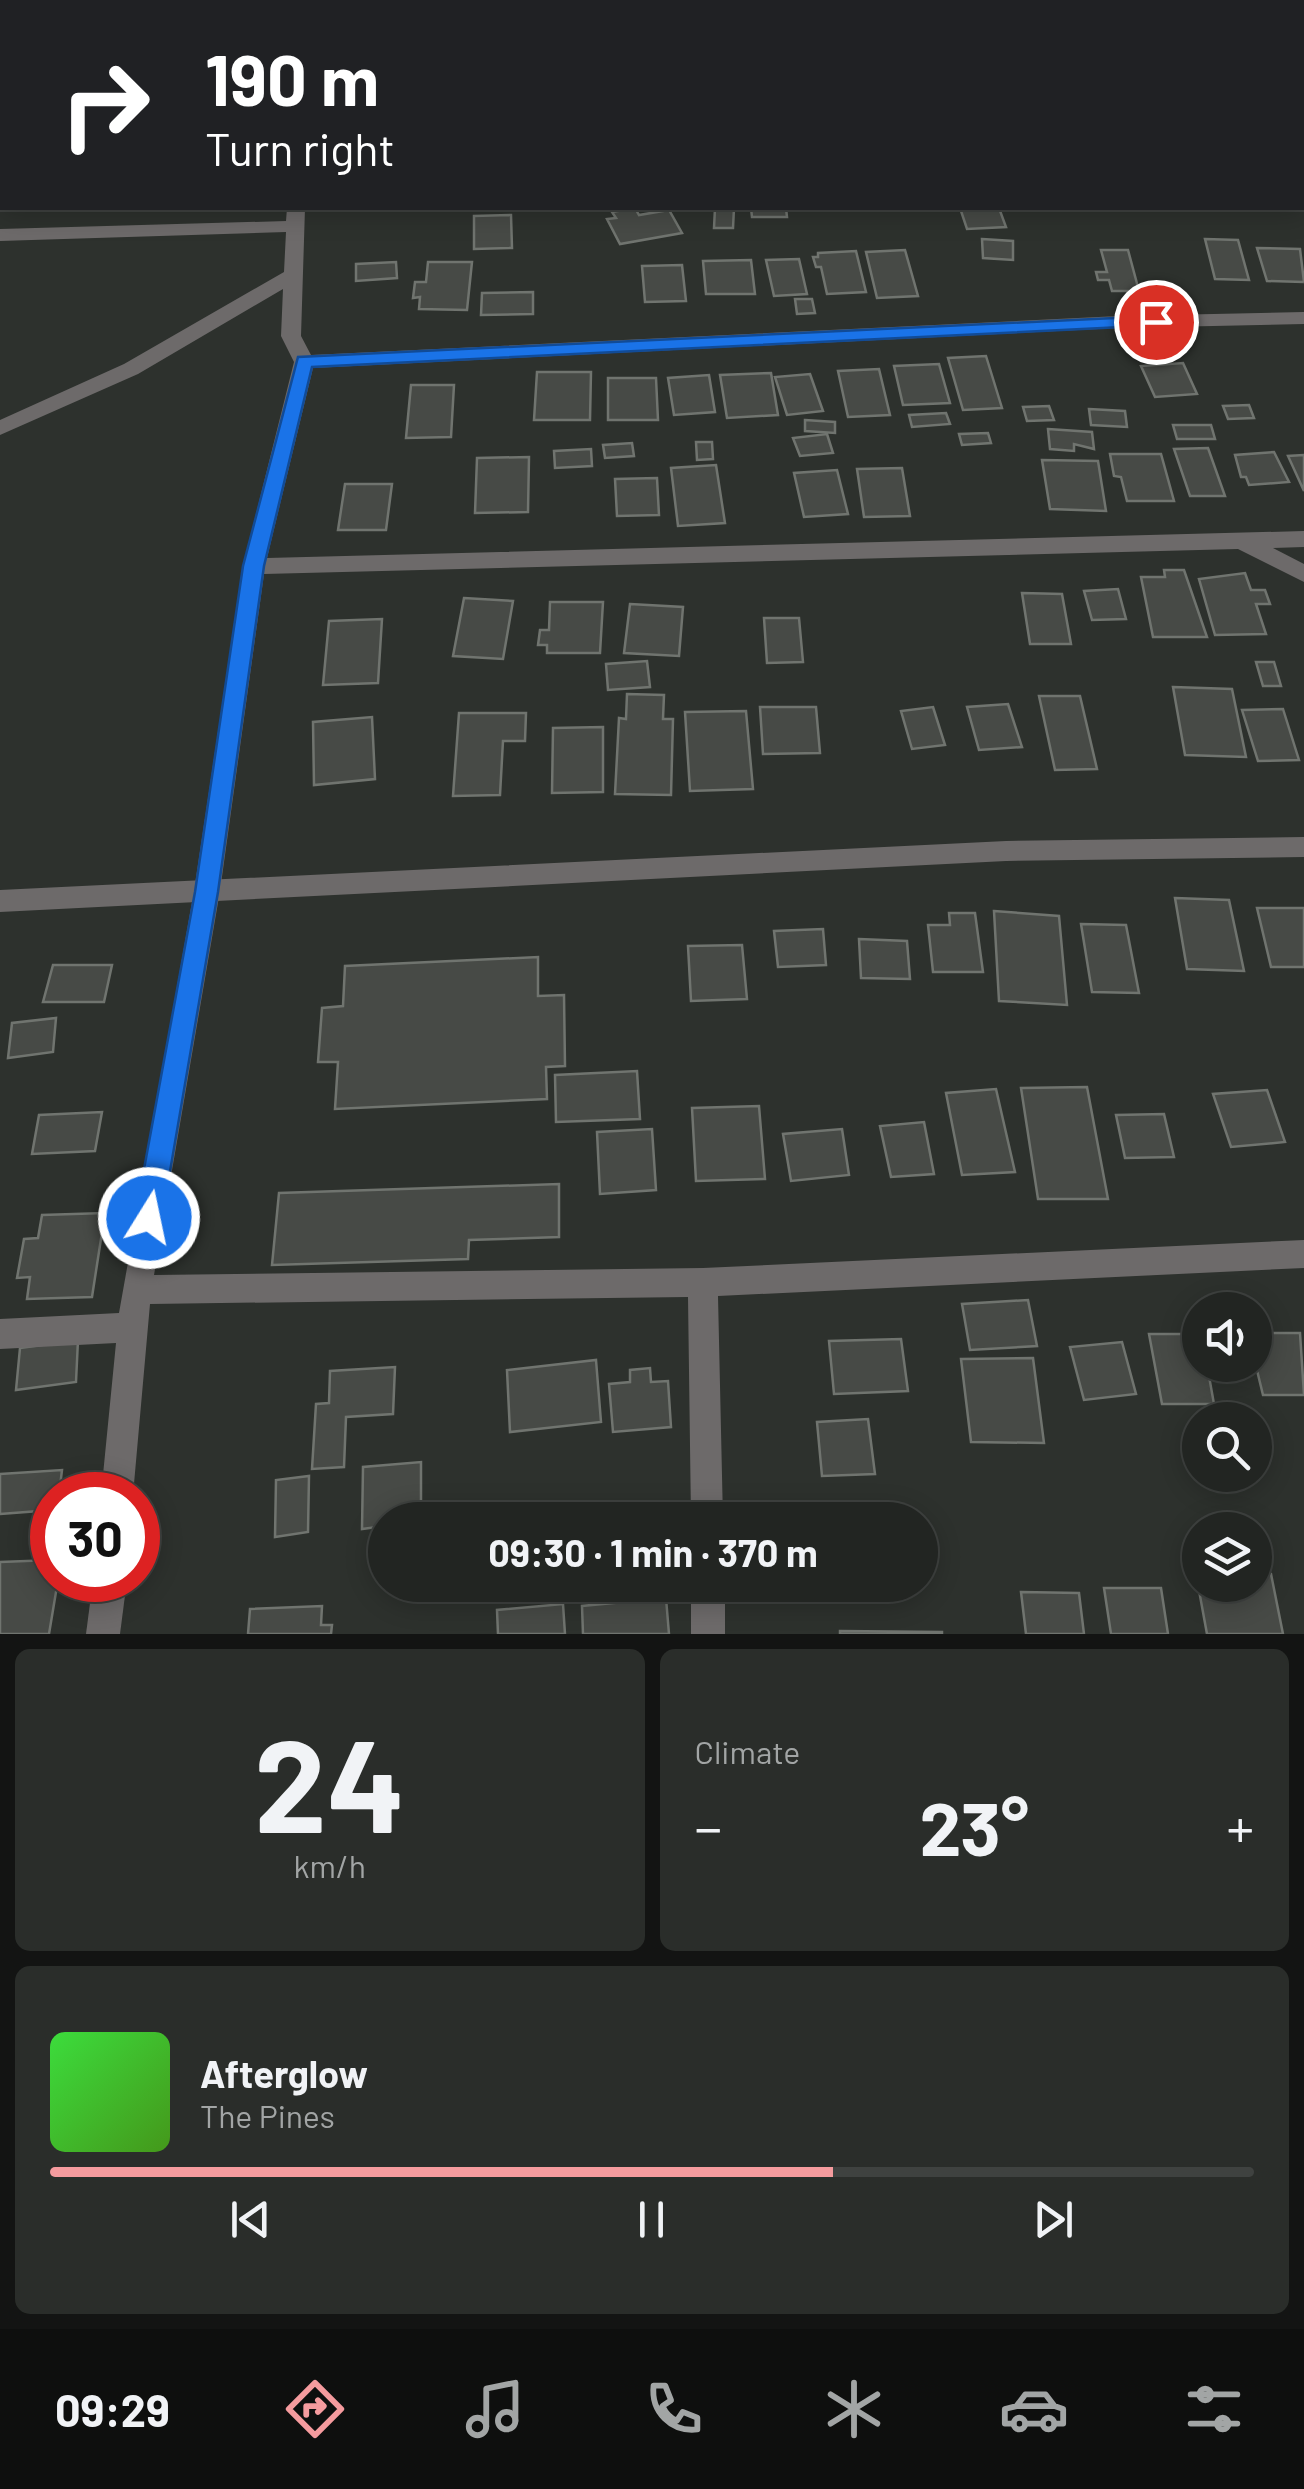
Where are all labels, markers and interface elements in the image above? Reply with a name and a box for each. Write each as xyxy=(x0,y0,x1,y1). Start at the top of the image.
text: 190 m xyxy=(205,36,379,120)
icon: right xyxy=(40,40,170,170)
text: Turn right xyxy=(205,121,395,175)
pin xyxy=(1114,280,1199,365)
icon: arrive xyxy=(1129,295,1184,350)
position arrow xyxy=(97,1166,201,1270)
map controls xyxy=(1182,1292,1272,1602)
button: sound xyxy=(1182,1292,1272,1382)
button: search xyxy=(1182,1402,1272,1492)
speed limit sign: 30 xyxy=(30,1472,160,1602)
button: layers xyxy=(1182,1512,1272,1602)
text: 09:30 · 1 min · 370 m xyxy=(488,1529,818,1575)
text: 24 xyxy=(254,1703,405,1859)
text: Climate xyxy=(695,1732,800,1770)
text: 23° xyxy=(919,1781,1029,1871)
text: − xyxy=(695,1793,722,1859)
text: + xyxy=(1226,1793,1254,1859)
text: km/h xyxy=(294,1846,366,1884)
text: Afterglow xyxy=(200,2050,368,2096)
text: The Pines xyxy=(200,2096,335,2134)
icon: previous xyxy=(223,2192,278,2247)
icon: pause xyxy=(624,2192,679,2247)
icon: next xyxy=(1026,2192,1081,2247)
icon: directions xyxy=(280,2374,350,2444)
icon: music xyxy=(460,2374,530,2444)
icon: phone xyxy=(639,2374,709,2444)
icon: climate xyxy=(819,2374,889,2444)
icon: car xyxy=(999,2374,1069,2444)
icon: filters xyxy=(1179,2374,1249,2444)
text: 09:29 xyxy=(55,2382,170,2436)

